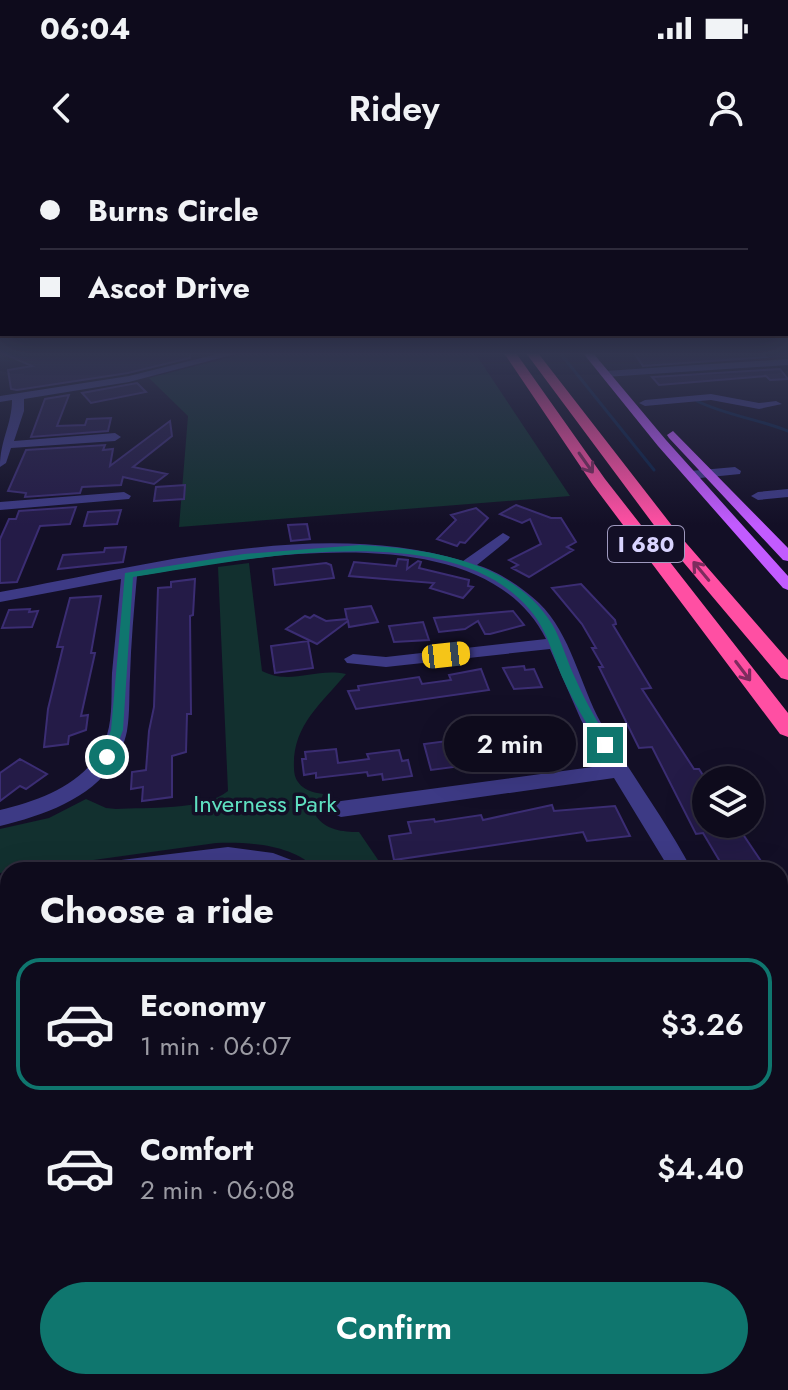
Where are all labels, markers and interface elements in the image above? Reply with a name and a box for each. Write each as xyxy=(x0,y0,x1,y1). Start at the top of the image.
text: 06:04 xyxy=(40,7,130,50)
text: Ridey xyxy=(348,82,440,134)
icon: back xyxy=(40,86,84,130)
icon: person xyxy=(704,86,748,130)
text: Burns Circle xyxy=(88,189,259,232)
text: Ascot Drive xyxy=(88,266,250,309)
one-way arrow xyxy=(578,452,594,474)
road number: I 680 xyxy=(608,526,684,562)
one-way arrow xyxy=(692,562,710,582)
car xyxy=(421,641,471,669)
one-way arrow xyxy=(735,659,752,681)
callout: 2 min xyxy=(445,717,577,773)
text: 2 min xyxy=(477,725,543,763)
route end xyxy=(587,727,623,763)
route start xyxy=(89,739,125,775)
map controls xyxy=(692,766,764,838)
button: layers xyxy=(692,766,764,838)
park label: Inverness Park xyxy=(193,786,337,821)
text: Choose a ride xyxy=(40,884,274,936)
text: Economy xyxy=(140,984,266,1027)
icon: car xyxy=(44,988,116,1060)
text: $3.26 xyxy=(661,1003,744,1046)
text: 1 min · 06:07 xyxy=(140,1027,291,1065)
text: Comfort xyxy=(140,1128,253,1171)
icon: car xyxy=(44,1132,116,1204)
text: $4.40 xyxy=(657,1147,744,1190)
text: 2 min · 06:08 xyxy=(140,1171,295,1209)
button: Confirm xyxy=(40,1282,748,1374)

